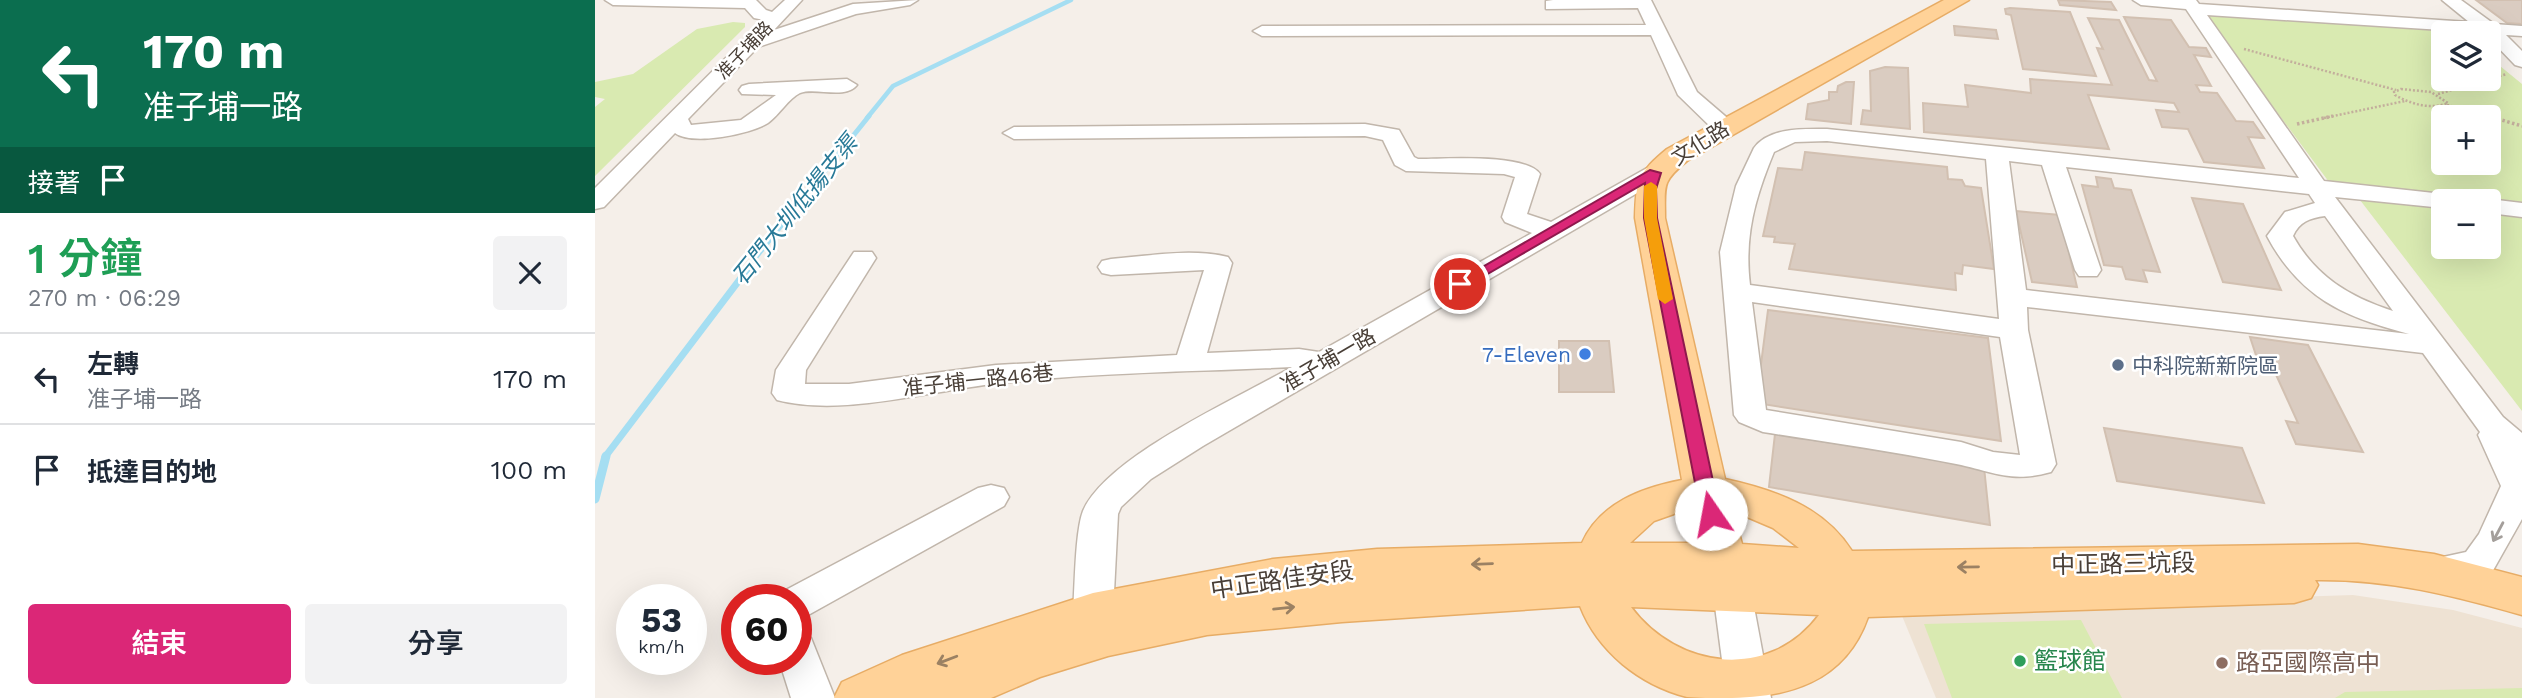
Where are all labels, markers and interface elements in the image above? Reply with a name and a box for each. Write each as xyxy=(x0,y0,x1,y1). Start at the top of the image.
street label: 准子埔路 xyxy=(711,17,777,83)
map controls xyxy=(2431,21,2501,259)
button: layers xyxy=(2431,21,2501,91)
text: 170 m xyxy=(143,22,284,80)
icon: left xyxy=(28,28,119,119)
text: 准子埔一路 xyxy=(143,88,303,126)
button: + xyxy=(2431,105,2501,175)
street label: 文化路 xyxy=(1667,116,1733,170)
water label: 石門大圳低揚支渠 xyxy=(727,128,865,290)
icon: arrive xyxy=(94,161,132,199)
text: 接著 xyxy=(28,168,80,198)
button: − xyxy=(2431,189,2501,259)
text: 1 分鐘 xyxy=(28,234,142,283)
button: close xyxy=(493,236,567,310)
pin xyxy=(1430,254,1490,314)
icon: arrive xyxy=(1441,265,1479,303)
text: 270 m · 06:29 xyxy=(28,285,181,312)
street label: 准子埔一路 xyxy=(1276,323,1380,397)
place label: 7-Eleven xyxy=(1482,342,1571,367)
marker: 7-Eleven xyxy=(1577,346,1593,362)
text: 左轉 xyxy=(87,349,139,379)
place label: 中科院新新院區 xyxy=(2132,353,2279,378)
marker: 中科院新新院區 xyxy=(2110,357,2126,373)
icon: left xyxy=(28,360,66,398)
street label: 准子埔一路46巷 xyxy=(901,360,1055,400)
text: 170 m xyxy=(493,364,567,394)
text: 准子埔一路 xyxy=(87,386,202,413)
icon: arrive xyxy=(28,451,66,489)
text: 100 m xyxy=(491,455,567,485)
text: 抵達目的地 xyxy=(87,457,217,487)
position arrow xyxy=(1674,477,1748,551)
one-way arrow xyxy=(2491,521,2504,542)
street label: 中正路三坑段 xyxy=(2051,549,2195,579)
street label: 中正路佳安段 xyxy=(1209,556,1355,604)
one-way arrow xyxy=(1470,558,1493,571)
one-way arrow xyxy=(1956,560,1979,574)
speed limit sign: 60 xyxy=(721,584,812,675)
text: 53 xyxy=(641,599,682,641)
one-way arrow xyxy=(1272,601,1295,614)
button: 結束 xyxy=(28,604,291,684)
button: 分享 xyxy=(305,604,567,684)
text: km/h xyxy=(638,636,685,657)
place label: 籃球館 xyxy=(2034,647,2106,675)
place label: 路亞國際高中 xyxy=(2236,649,2380,677)
marker: 籃球館 xyxy=(2012,653,2028,669)
one-way arrow xyxy=(937,655,959,667)
marker: 路亞國際高中 xyxy=(2214,655,2230,671)

